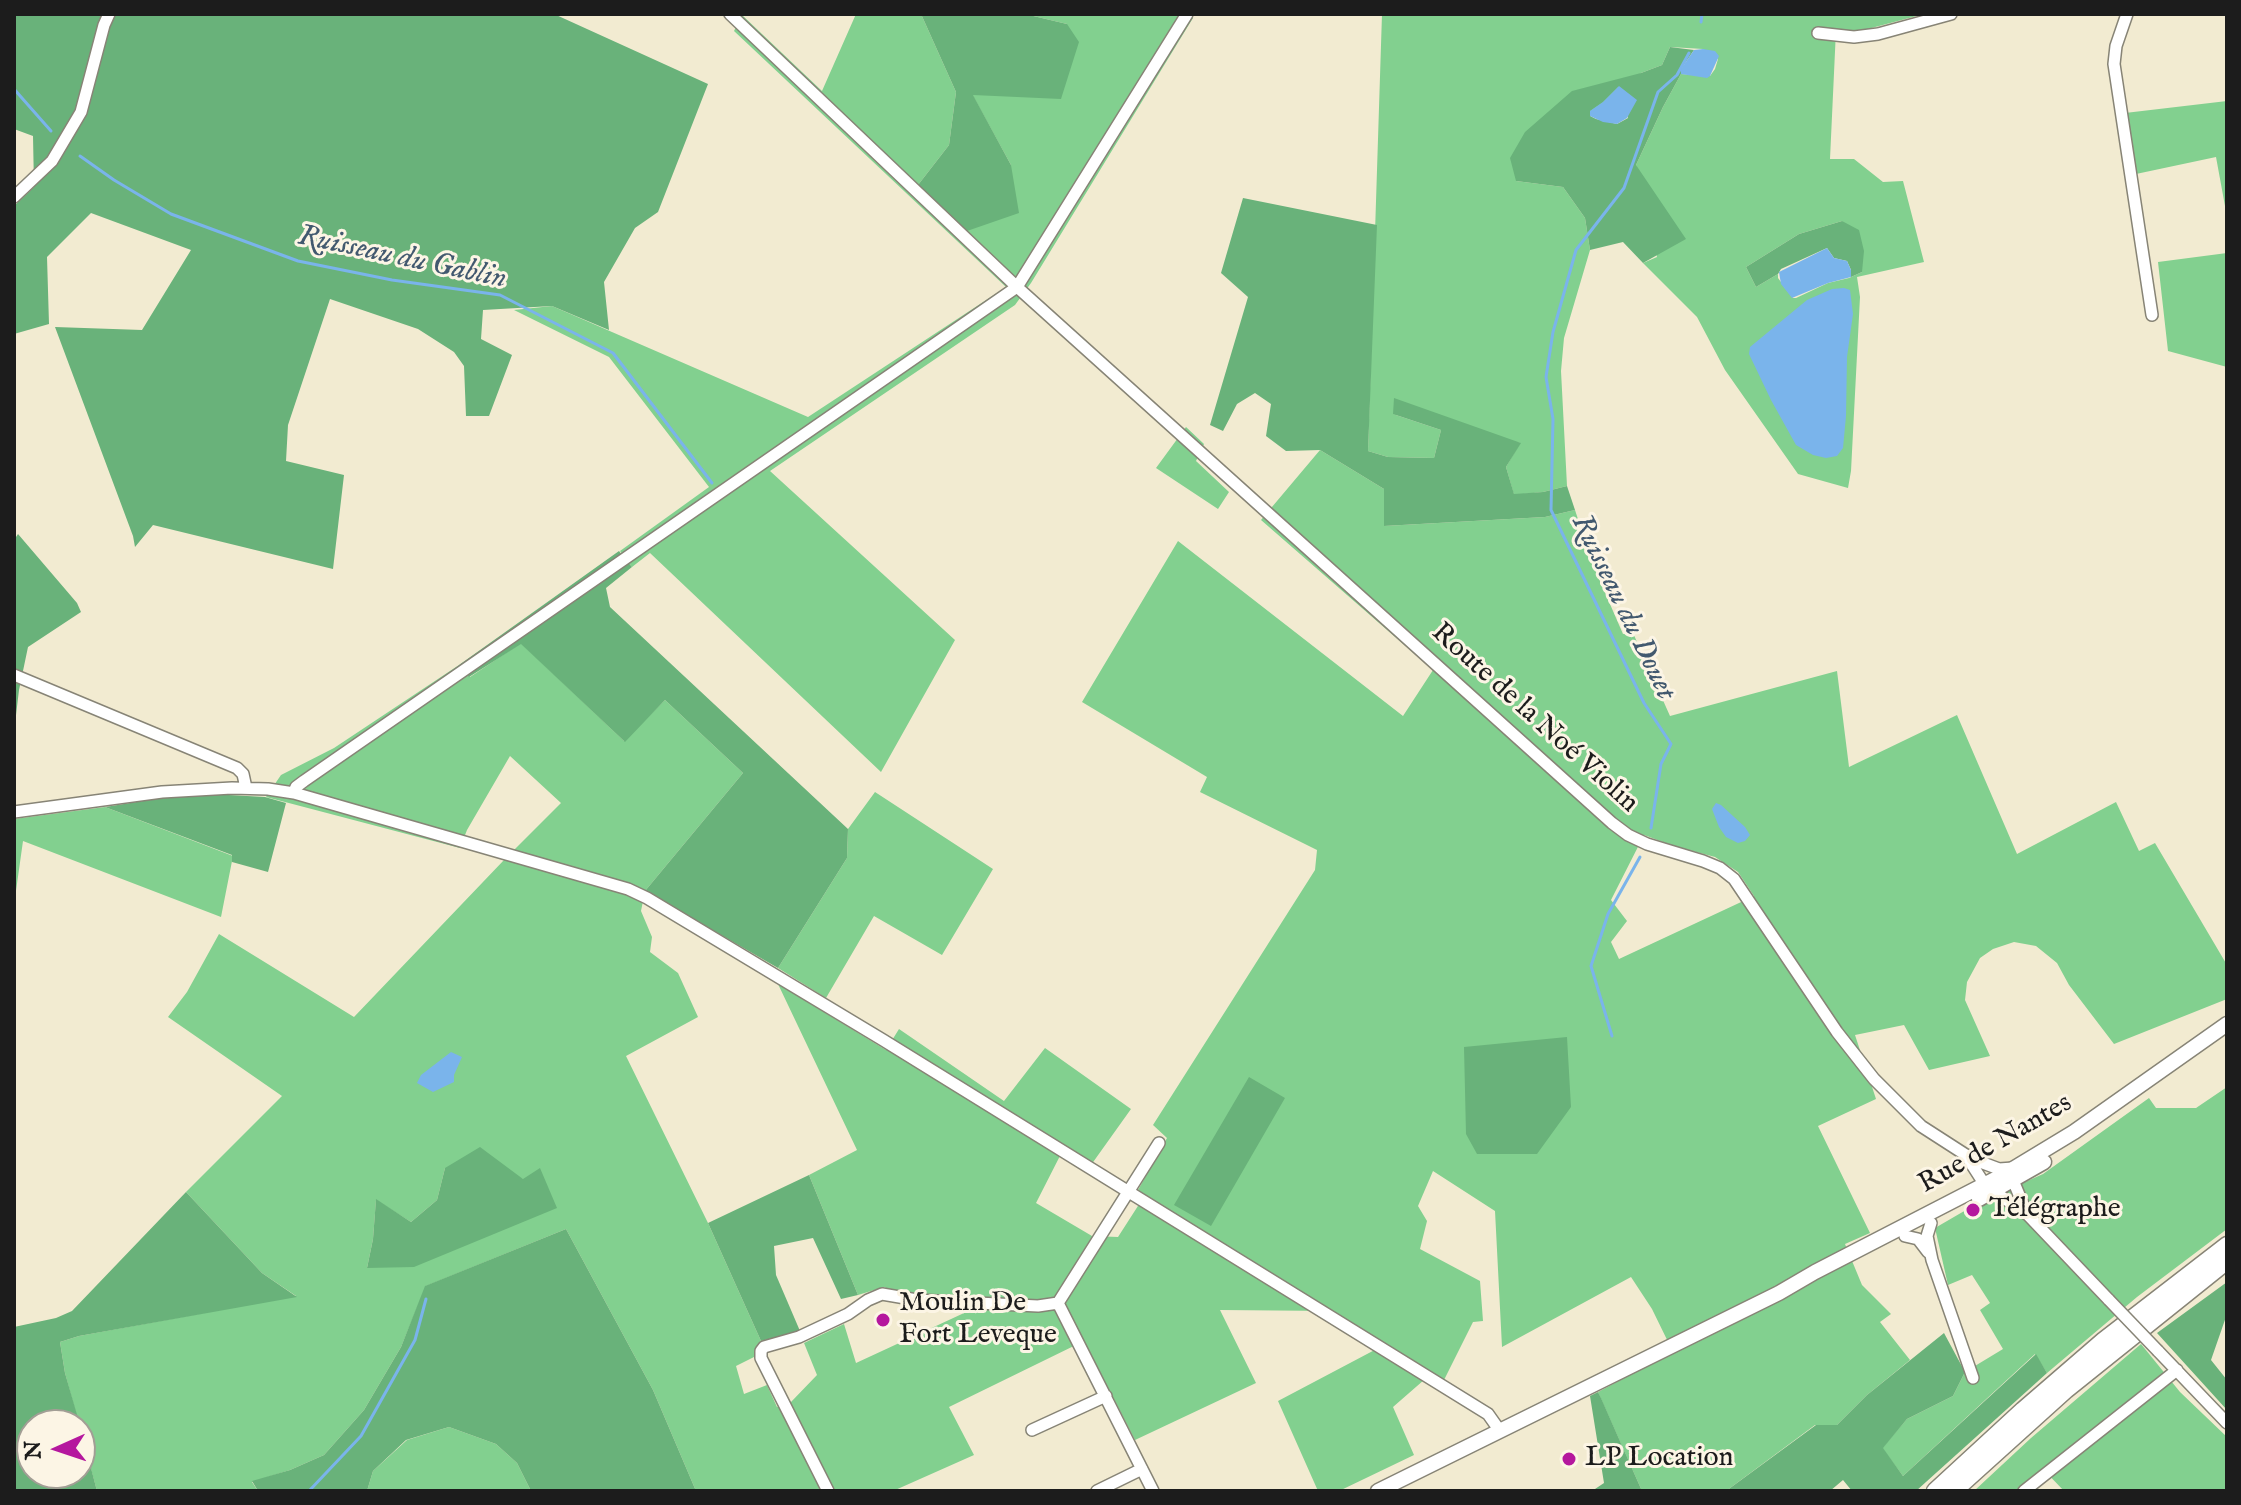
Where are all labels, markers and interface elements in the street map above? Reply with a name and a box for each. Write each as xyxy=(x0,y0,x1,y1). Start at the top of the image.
water label: Ruisseau du Gablin xyxy=(295,219,509,299)
water label: Ruisseau du Douet xyxy=(1562,509,1682,707)
street label: Route de la Noé Violin xyxy=(1423,617,1645,821)
street label: Rue de Nantes xyxy=(1913,1088,2079,1202)
place label: Télégraphe xyxy=(1989,1193,2120,1227)
marker: Télégraphe xyxy=(1964,1201,1982,1219)
place label: Moulin De Fort Leveque xyxy=(899,1287,1057,1353)
marker: Moulin De Fort Leveque xyxy=(874,1311,892,1329)
north arrow xyxy=(16,1409,96,1489)
text: N xyxy=(20,1440,49,1460)
place label: LP Location xyxy=(1585,1442,1733,1476)
marker: LP Location xyxy=(1560,1450,1578,1468)

